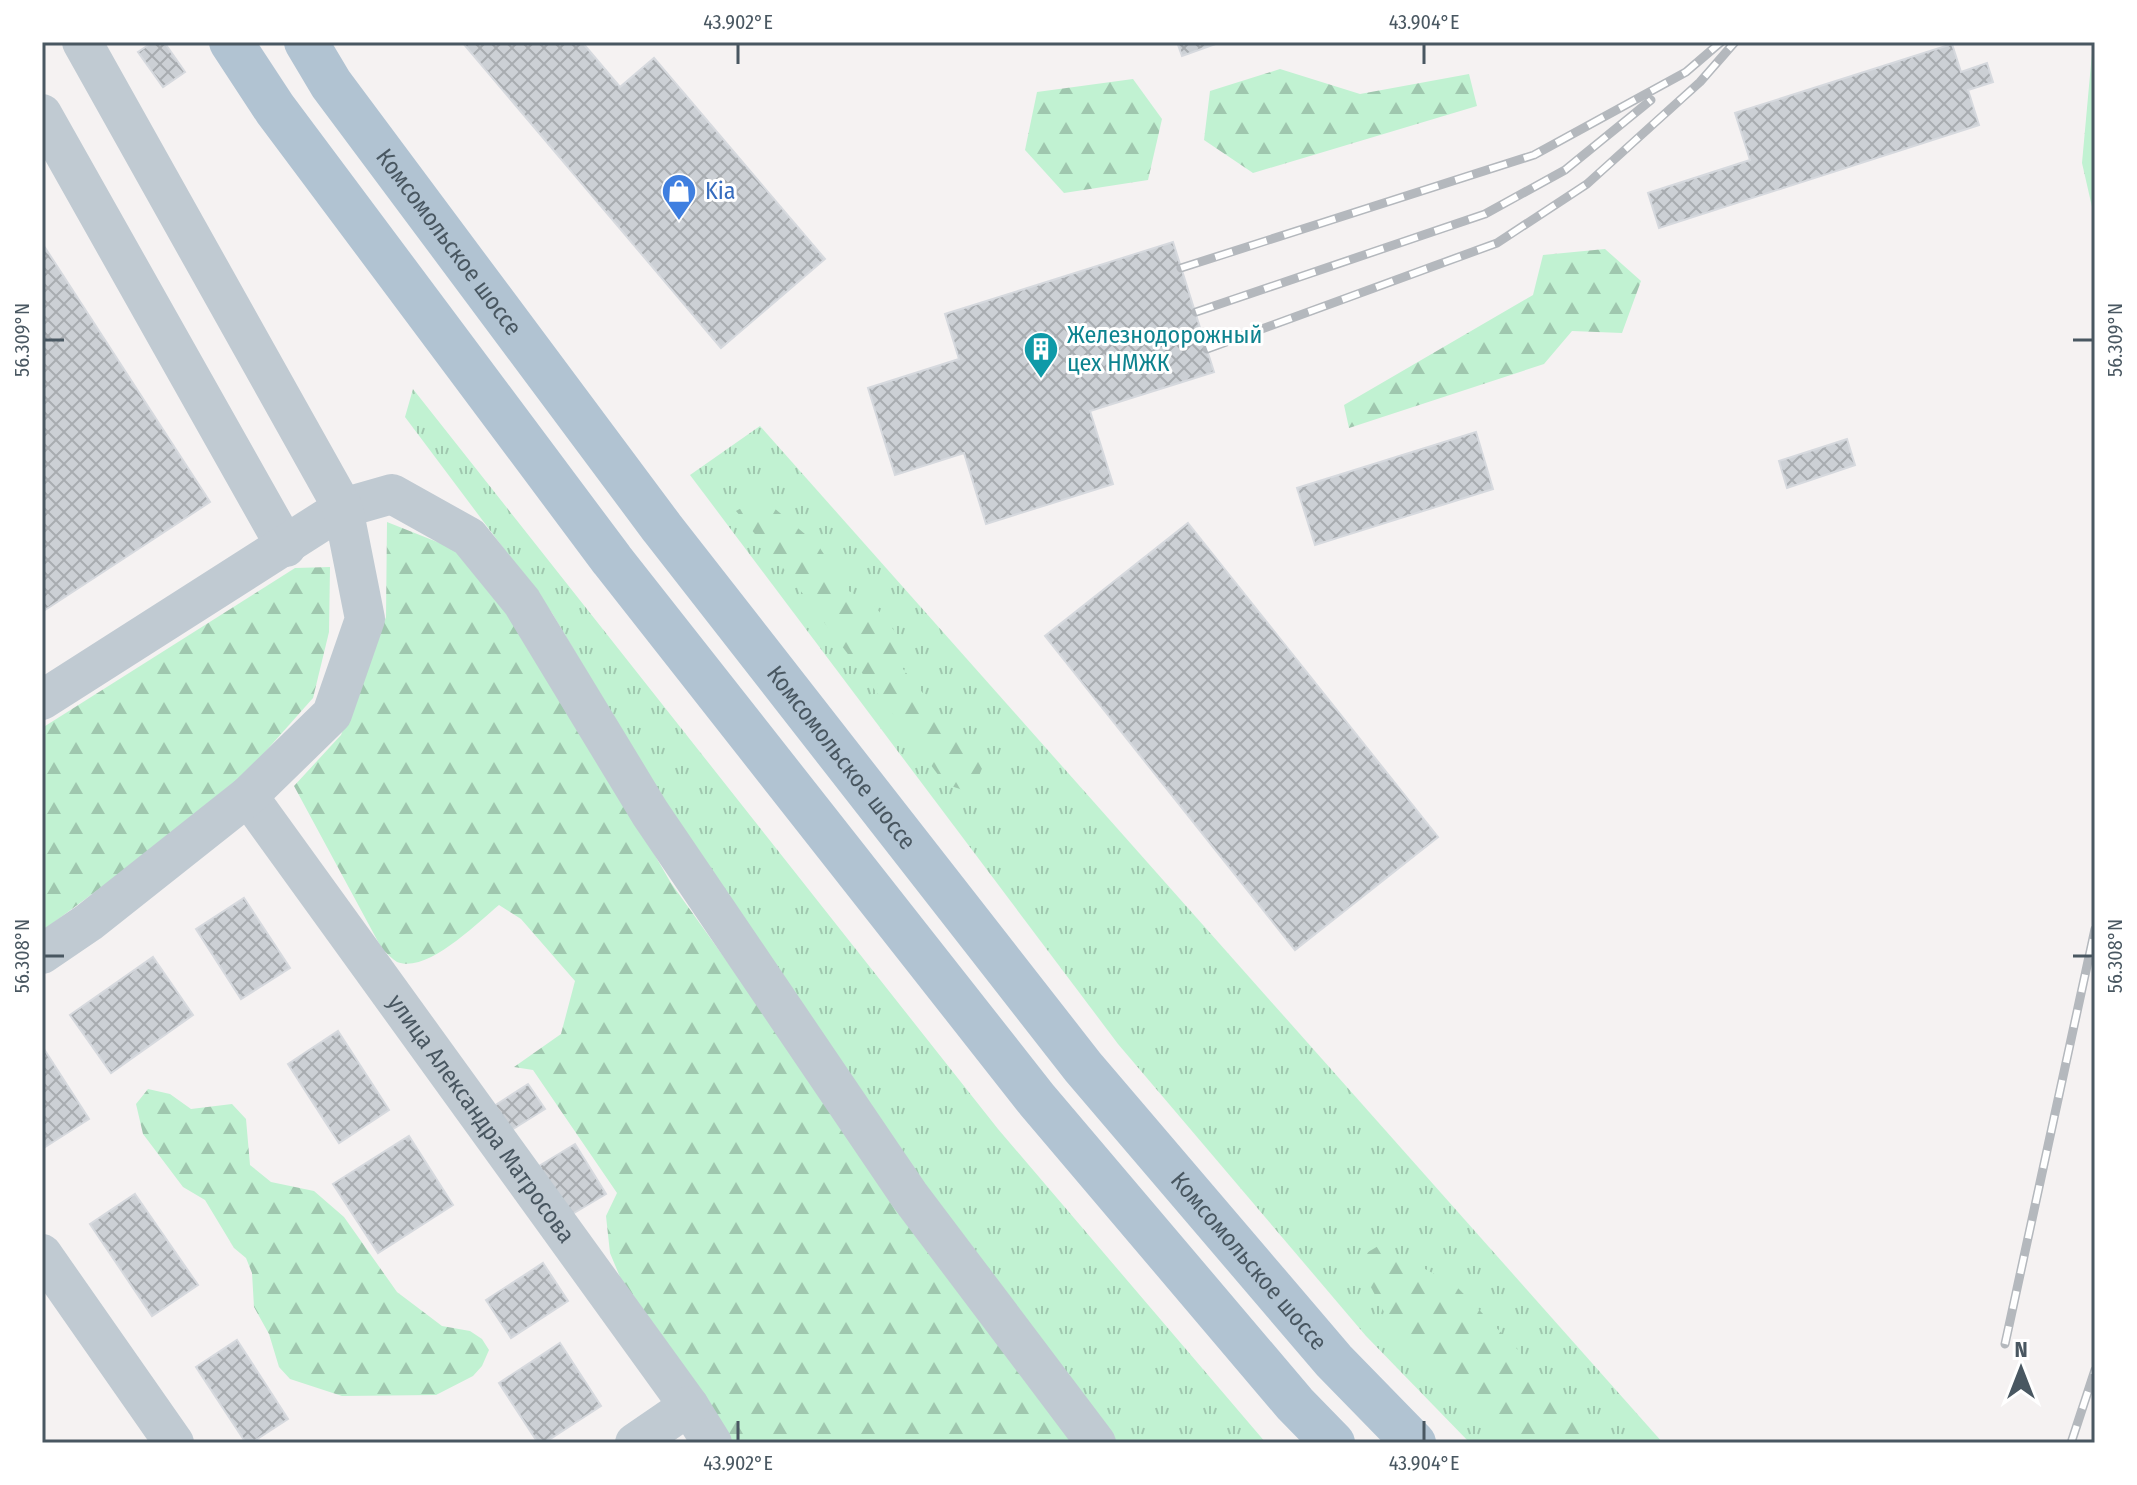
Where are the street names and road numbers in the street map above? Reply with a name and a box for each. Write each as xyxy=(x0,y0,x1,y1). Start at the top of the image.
street label: Комсомольское шоссе xyxy=(370,143,527,341)
street label: Комсомольское шоссе xyxy=(761,660,922,855)
street label: улица Александра Матросова xyxy=(382,989,580,1248)
street label: Комсомольское шоссе xyxy=(1165,1166,1333,1356)

